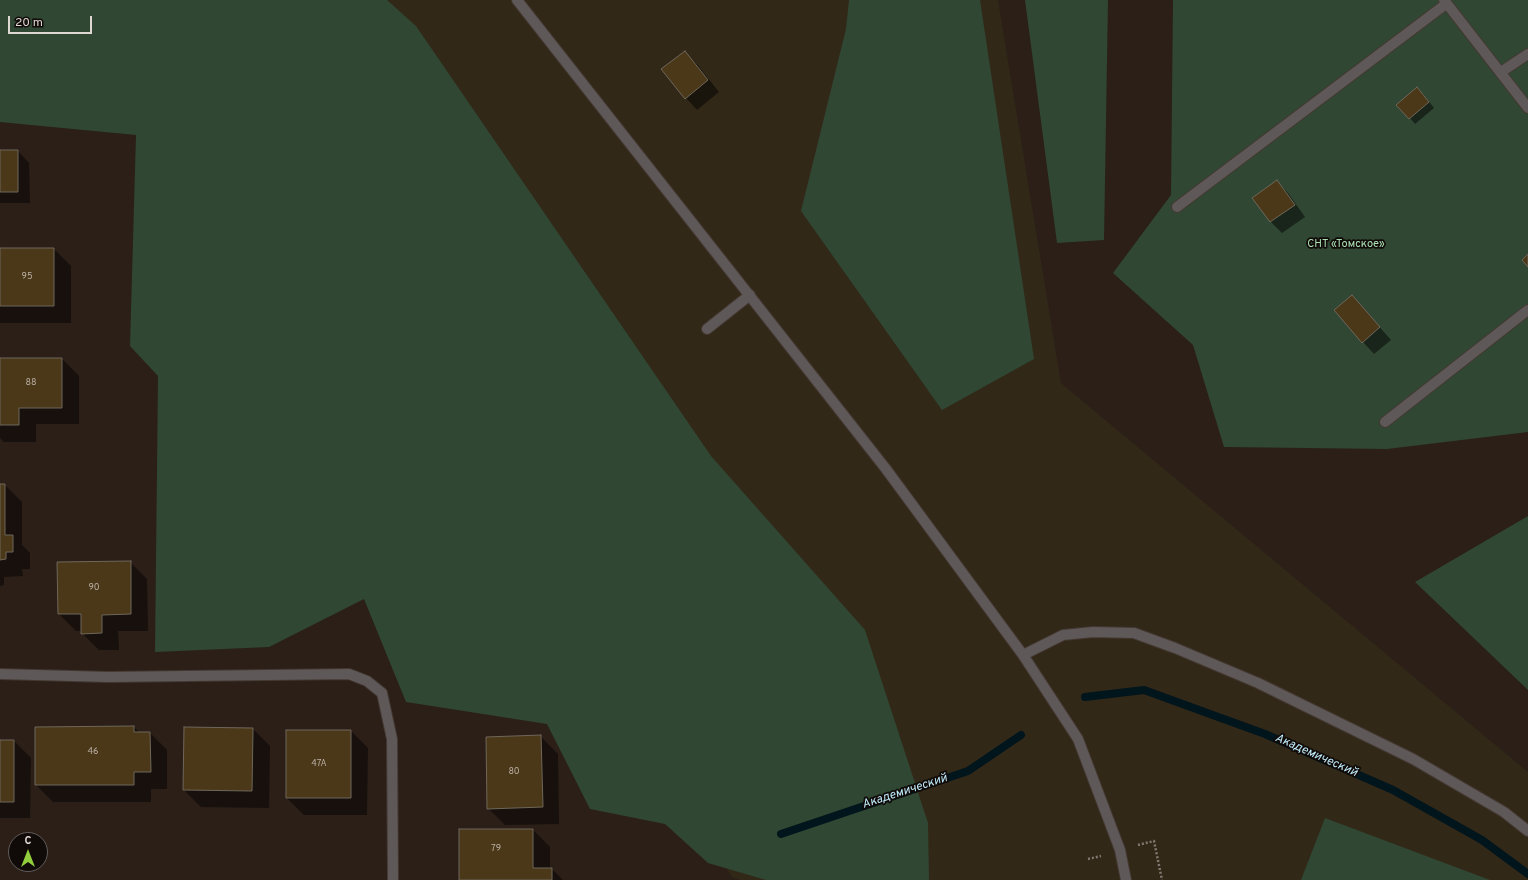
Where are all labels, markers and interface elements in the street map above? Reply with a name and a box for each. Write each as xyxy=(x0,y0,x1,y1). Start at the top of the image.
scale bar xyxy=(10,8,94,34)
text: 20 m xyxy=(15,15,43,31)
park label: СНТ «Томское» xyxy=(1307,238,1385,252)
house number: 95 xyxy=(22,272,32,282)
house number: 88 xyxy=(26,378,36,388)
house number: 90 xyxy=(88,583,100,593)
water label: Академический xyxy=(1273,731,1359,781)
house number: 46 xyxy=(88,747,98,757)
house number: 47А xyxy=(311,759,327,769)
house number: 80 xyxy=(508,767,520,777)
water label: Академический xyxy=(861,771,949,813)
north arrow xyxy=(8,832,48,872)
text: С xyxy=(24,834,32,848)
house number: 79 xyxy=(491,844,501,854)

